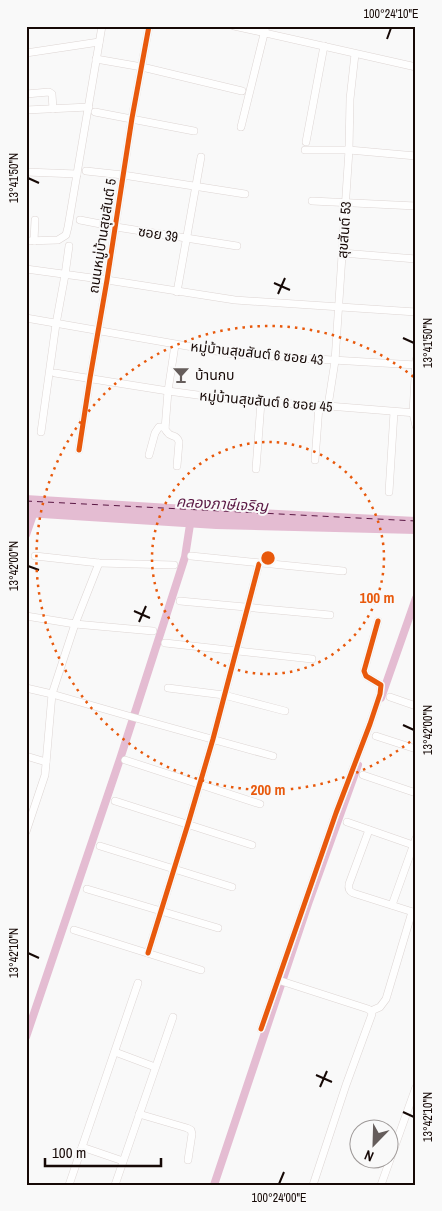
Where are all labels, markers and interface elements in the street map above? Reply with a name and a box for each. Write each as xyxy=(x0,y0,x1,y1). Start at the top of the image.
text: 100°24'10"E xyxy=(363,6,419,22)
text: 13°41'50"N xyxy=(6,153,22,203)
street label: ถนนหมู่บ้านสุขสันต์ 5 xyxy=(84,177,120,295)
street label: สุขสันต์ 53 xyxy=(333,201,355,259)
street label: ซอย 39 xyxy=(137,222,179,246)
text: 13°41'50"N xyxy=(420,318,436,368)
street label: หมู่บ้านสุขสันต์ 6 ซอย 43 xyxy=(190,337,324,369)
bar icon: บ้านกบ xyxy=(171,365,191,385)
place label: บ้านกบ xyxy=(195,366,235,384)
street label: หมู่บ้านสุขสันต์ 6 ซอย 45 xyxy=(199,386,333,416)
water label: คลองภาษีเจริญ xyxy=(175,491,270,516)
text: 13°42'00"N xyxy=(6,541,22,591)
centre of rings xyxy=(259,549,277,567)
text: 100 m xyxy=(360,587,394,608)
text: 13°42'00"N xyxy=(420,705,436,755)
text: 200 m xyxy=(251,779,285,800)
text: 13°42'10"N xyxy=(6,928,22,978)
text: 13°42'10"N xyxy=(420,1092,436,1142)
north arrow xyxy=(350,1118,400,1168)
scale bar xyxy=(45,1136,161,1168)
text: 100 m xyxy=(52,1142,86,1163)
text: N xyxy=(362,1146,376,1166)
text: 100°24'00"E xyxy=(251,1190,307,1206)

